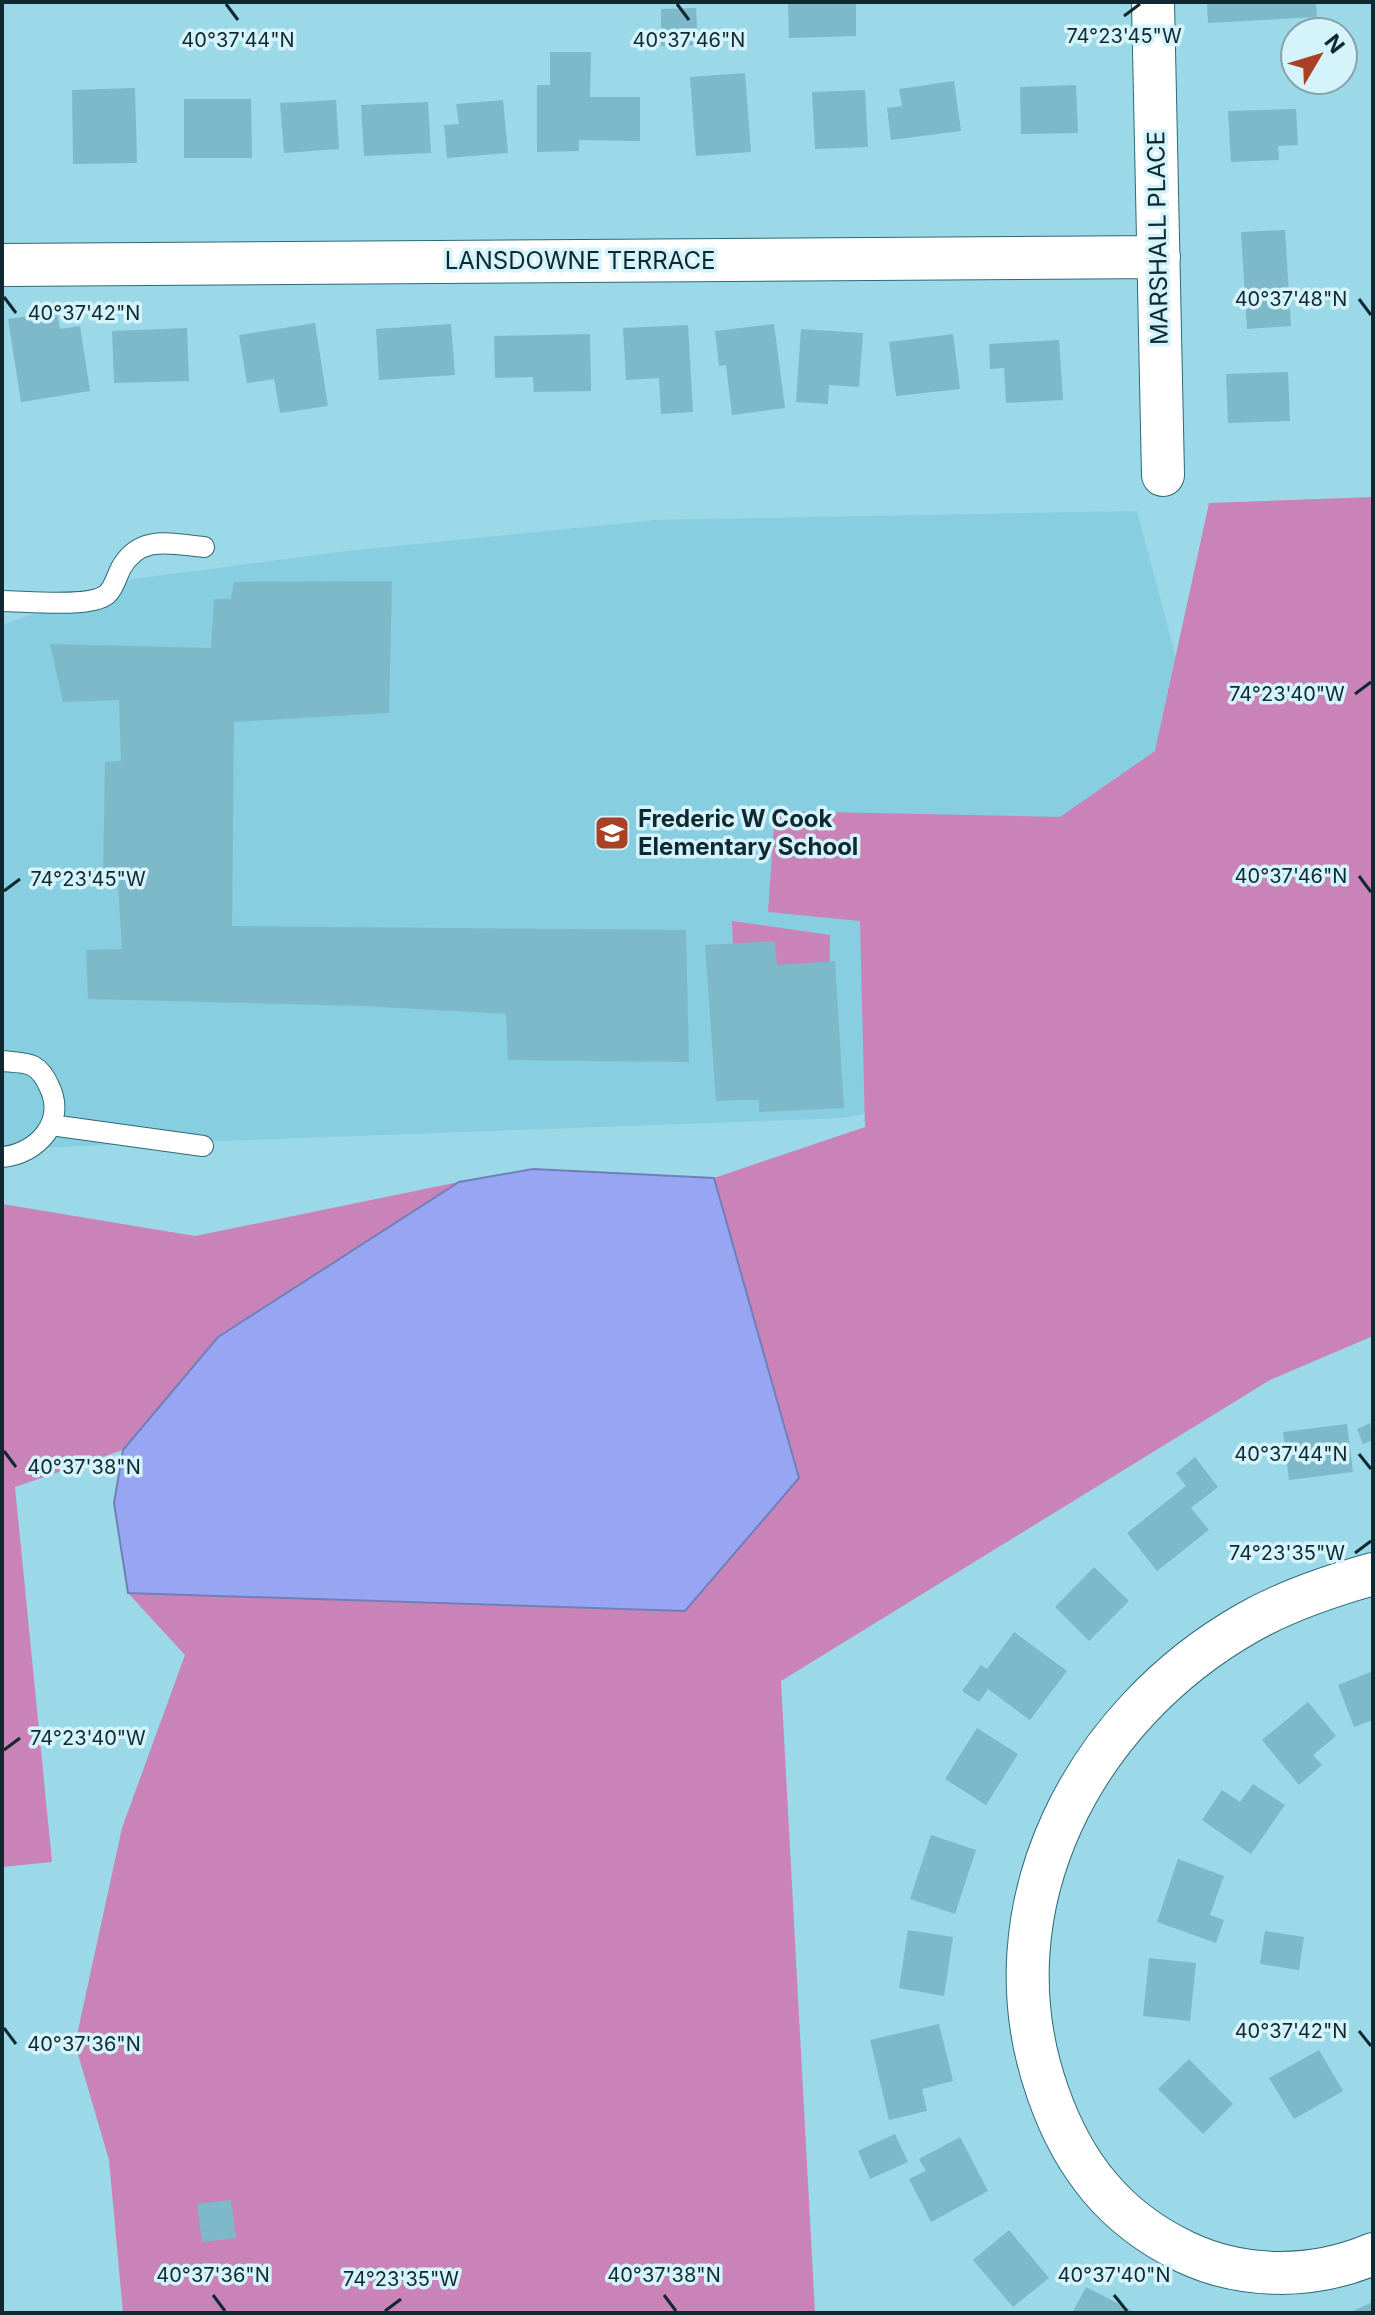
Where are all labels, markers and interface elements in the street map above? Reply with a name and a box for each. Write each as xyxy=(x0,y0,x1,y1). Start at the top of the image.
north arrow xyxy=(1279,16,1359,96)
text: 74°23'45"W xyxy=(1066,24,1182,48)
text: 40°37'44"N xyxy=(181,28,295,52)
text: 40°37'46"N xyxy=(633,28,745,52)
text: N xyxy=(1319,29,1350,58)
street label: MARSHALL PLACE xyxy=(1141,131,1174,345)
street label: LANSDOWNE TERRACE xyxy=(445,246,715,275)
text: 40°37'48"N xyxy=(1235,287,1347,311)
text: 40°37'42"N xyxy=(28,301,140,325)
text: 74°23'40"W xyxy=(1229,682,1345,706)
place label: Frederic W Cook Elementary School xyxy=(638,804,858,861)
school or university icon: Frederic W Cook Elementary School xyxy=(593,814,631,852)
text: 40°37'46"N xyxy=(1235,864,1347,888)
text: 74°23'45"W xyxy=(30,867,146,891)
text: 40°37'44"N xyxy=(1234,1442,1348,1466)
text: 40°37'38"N xyxy=(27,1455,141,1479)
text: 74°23'35"W xyxy=(1229,1541,1345,1565)
text: 74°23'40"W xyxy=(30,1726,146,1750)
text: 40°37'42"N xyxy=(1235,2019,1347,2043)
text: 40°37'36"N xyxy=(27,2032,141,2056)
text: 40°37'36"N xyxy=(156,2263,270,2287)
text: 40°37'38"N xyxy=(607,2263,721,2287)
text: 40°37'40"N xyxy=(1058,2263,1171,2287)
text: 74°23'35"W xyxy=(343,2267,459,2291)

